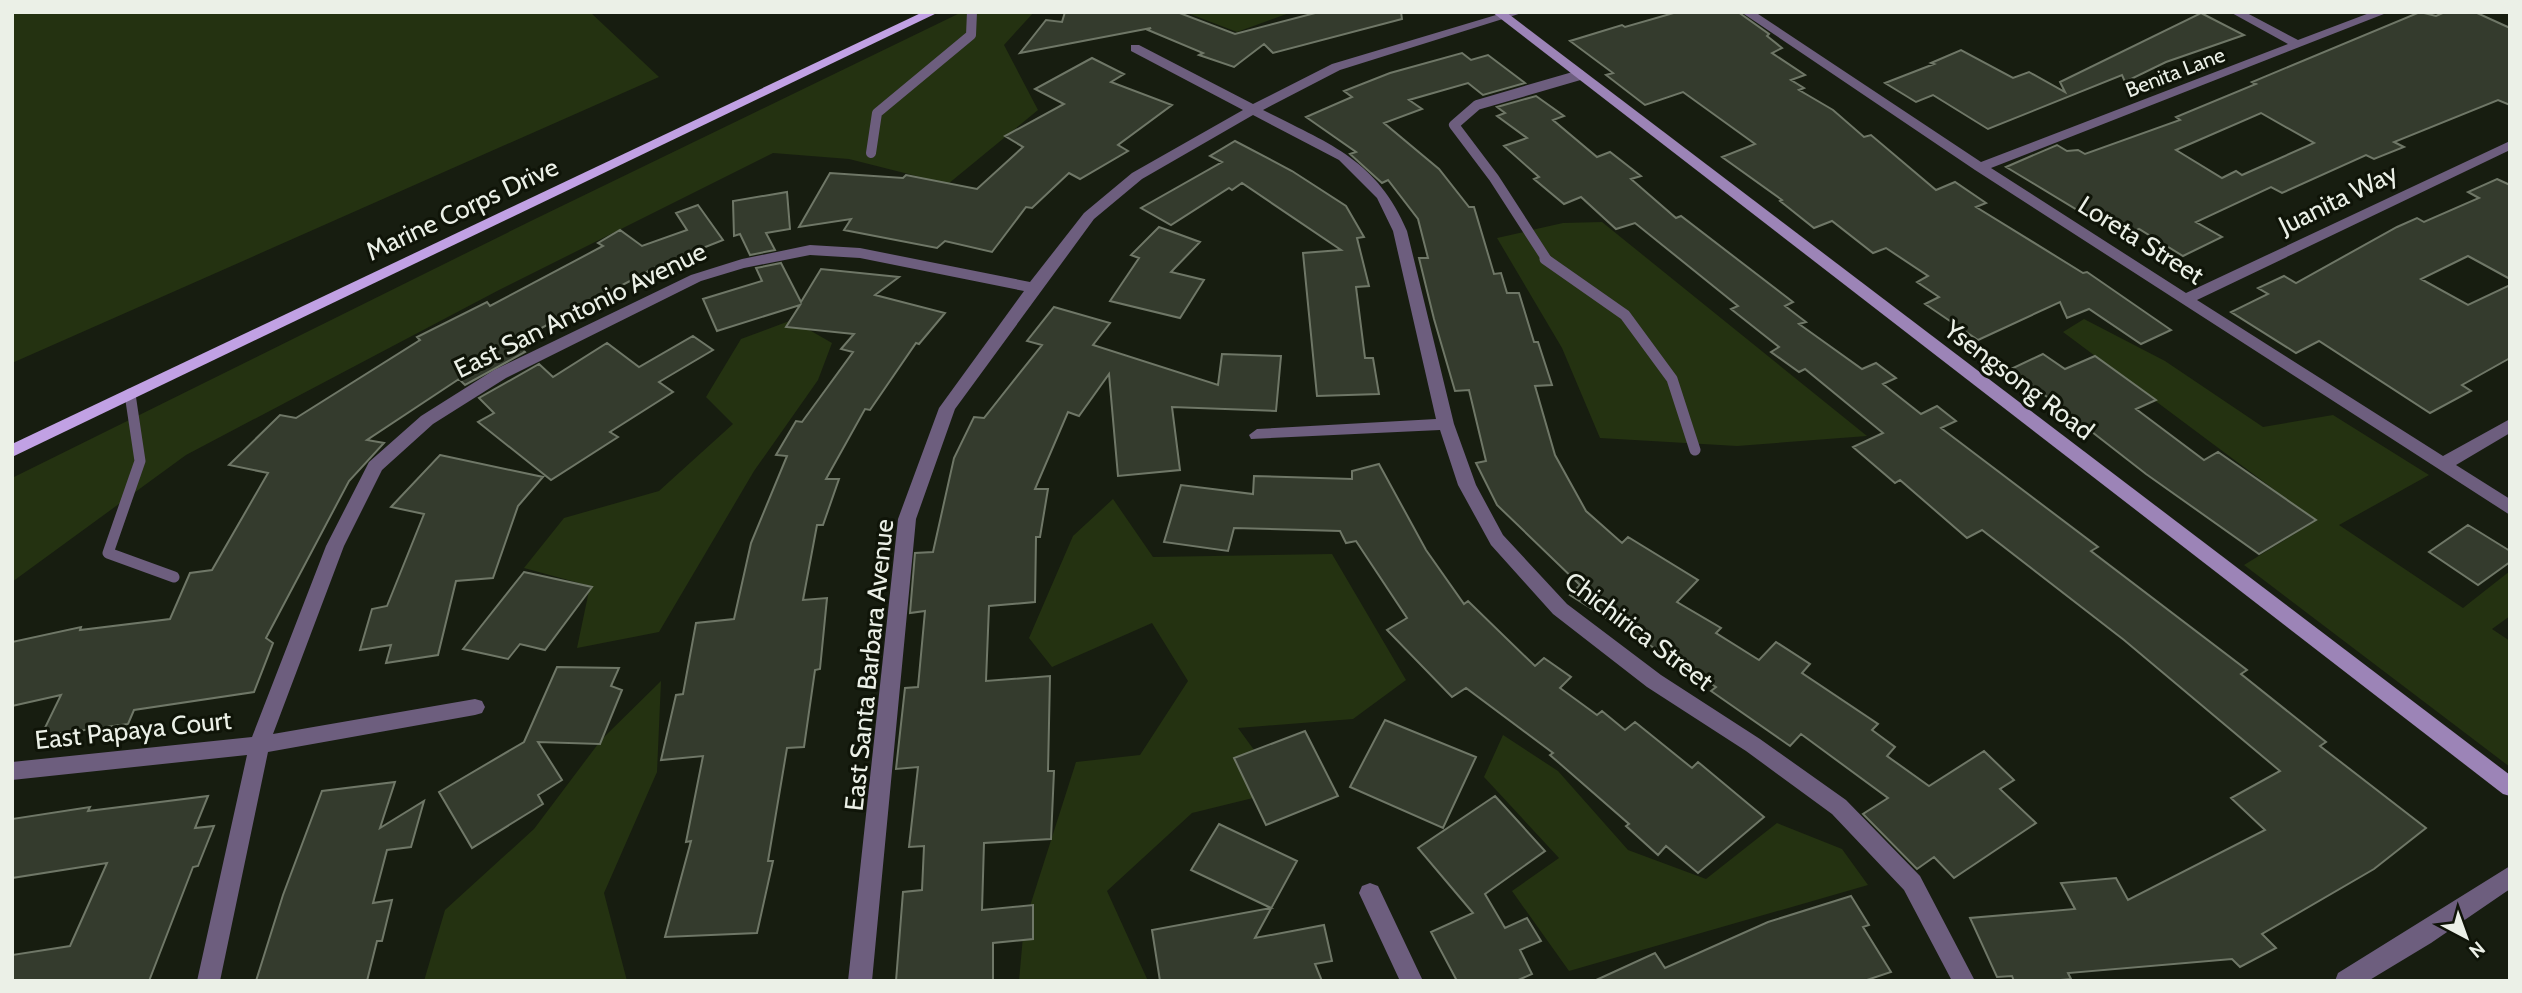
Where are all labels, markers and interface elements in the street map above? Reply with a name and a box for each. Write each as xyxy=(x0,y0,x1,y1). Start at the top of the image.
street label: Benita Lane xyxy=(2122,42,2228,102)
street label: Marine Corps Drive xyxy=(361,150,563,268)
street label: Juanita Way xyxy=(2272,157,2403,242)
street label: Loreta Street xyxy=(2072,189,2210,291)
street label: East San Antonio Avenue xyxy=(449,235,711,385)
street label: Ysengsong Road xyxy=(1937,313,2100,447)
street label: East Santa Barbara Avenue xyxy=(838,517,900,813)
street label: Chichirica Street xyxy=(1558,565,1720,697)
street label: East Papaya Court xyxy=(33,704,233,756)
north arrow xyxy=(2431,902,2501,972)
text: N xyxy=(2464,936,2489,963)

